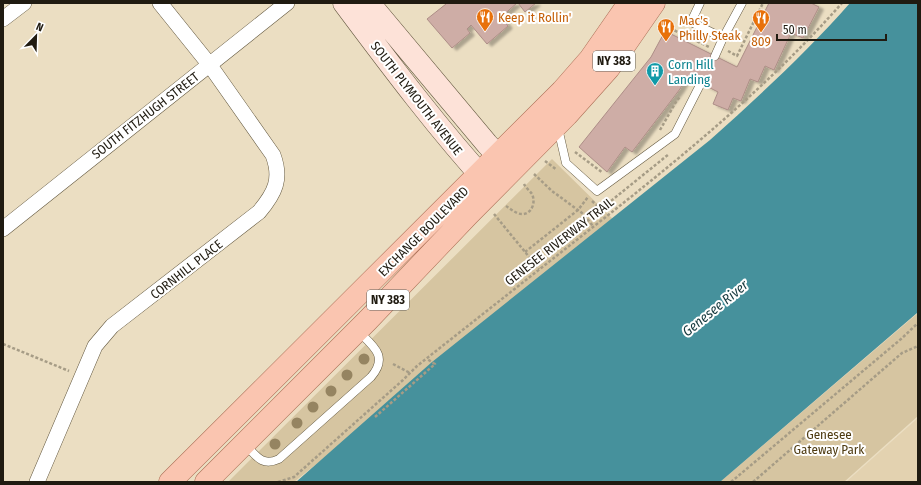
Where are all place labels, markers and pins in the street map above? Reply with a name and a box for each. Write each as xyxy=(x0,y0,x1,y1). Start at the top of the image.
restaurant icon: Keep it Rollin' xyxy=(475,7,495,32)
restaurant icon: 809 xyxy=(751,8,771,33)
place label: Keep it Rollin' xyxy=(498,10,571,25)
place label: Mac's Philly Steak xyxy=(679,13,741,43)
restaurant icon: Mac's Philly Steak xyxy=(656,17,676,42)
place label: 809 xyxy=(751,34,771,49)
place label: Corn Hill Landing xyxy=(668,57,714,87)
building icon: Corn Hill Landing xyxy=(645,61,665,86)

